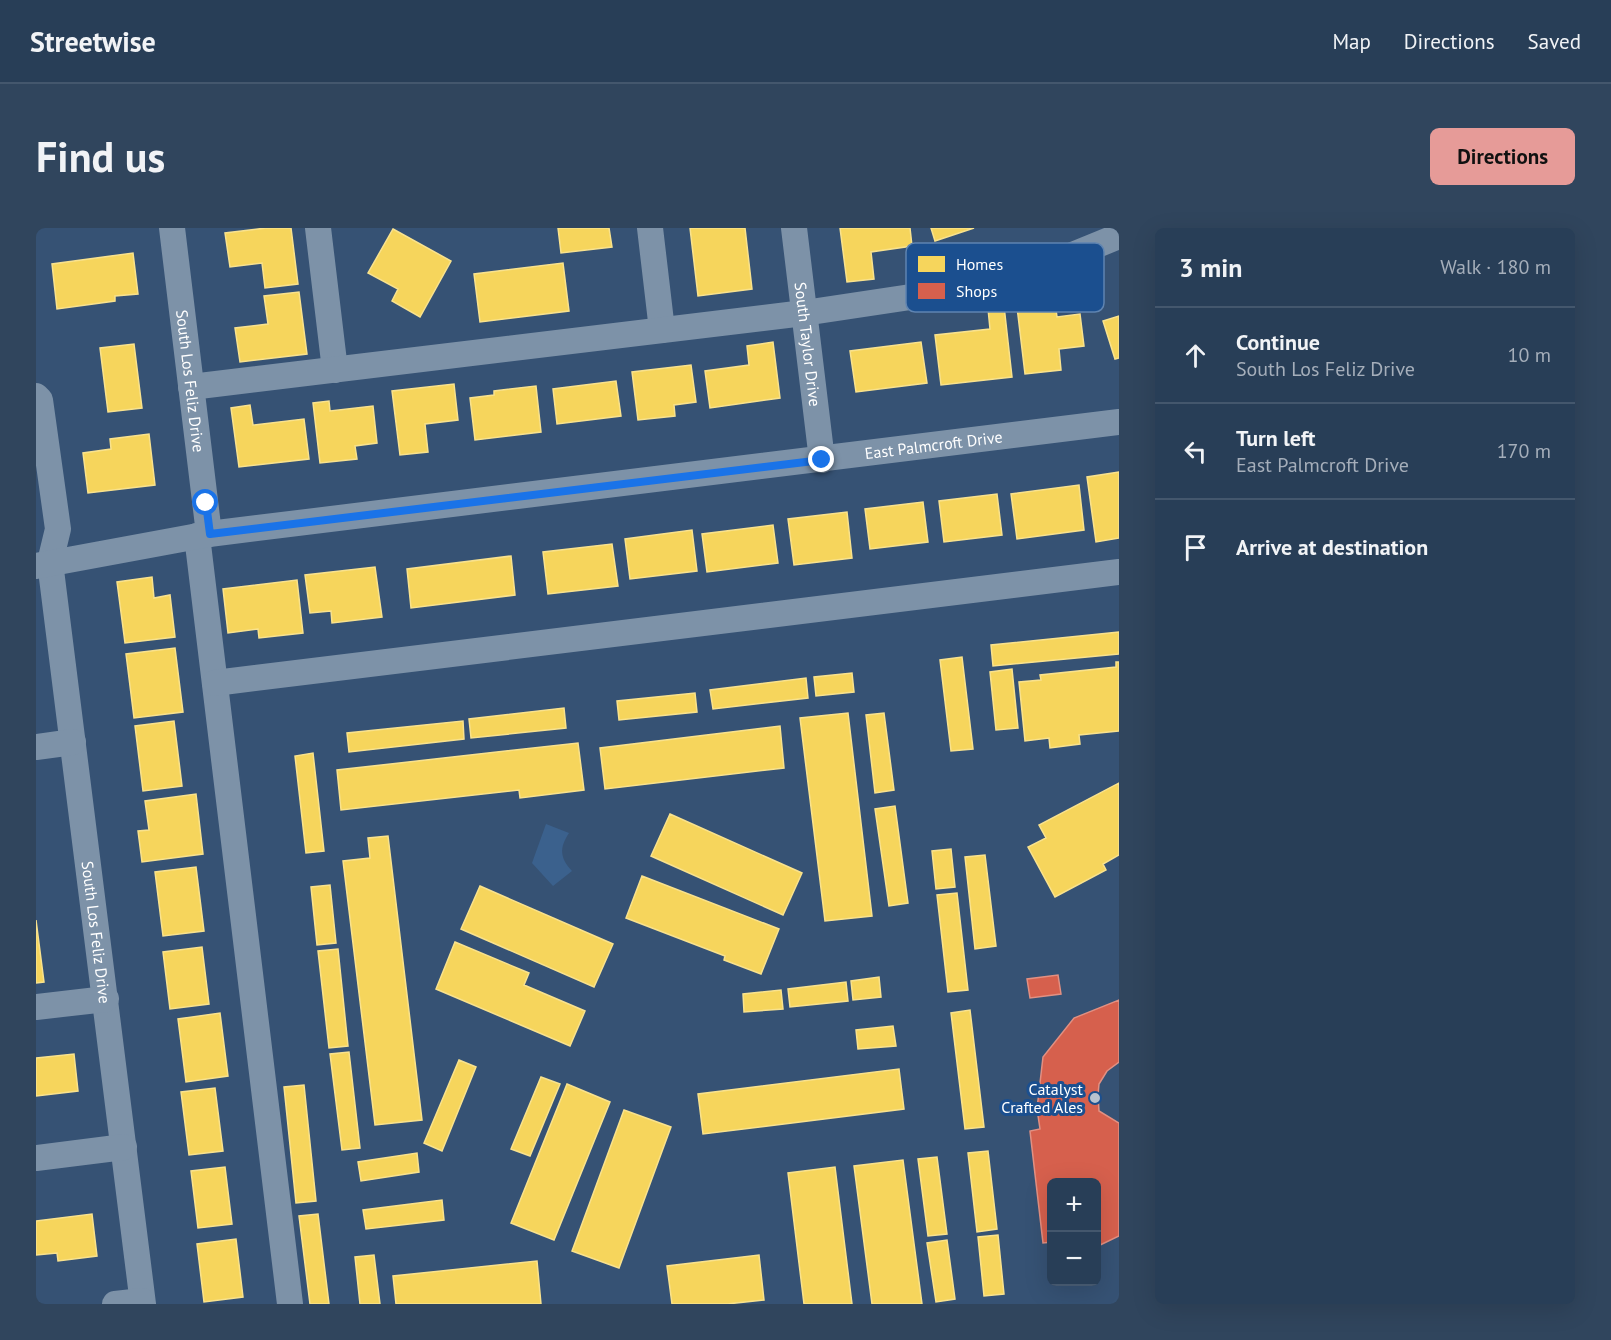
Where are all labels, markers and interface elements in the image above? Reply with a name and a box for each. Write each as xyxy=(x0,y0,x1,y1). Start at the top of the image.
text: Streetwise xyxy=(30,23,156,60)
text: Map xyxy=(1332,28,1371,55)
text: Directions xyxy=(1404,28,1495,55)
text: Saved xyxy=(1528,28,1581,55)
button: Directions xyxy=(1430,128,1575,185)
text: Find us xyxy=(36,129,165,184)
legend xyxy=(906,243,1104,312)
text: 3 min xyxy=(1179,251,1242,284)
text: Homes xyxy=(956,254,1003,274)
text: Walk · 180 m xyxy=(1440,254,1551,280)
street label: South Taylor Drive xyxy=(791,281,825,408)
text: Shops xyxy=(956,281,997,301)
street label: South Los Feliz Drive xyxy=(172,309,209,453)
text: Continue xyxy=(1236,328,1320,356)
icon: ahead xyxy=(1179,339,1212,372)
text: 10 m xyxy=(1508,342,1551,368)
text: South Los Feliz Drive xyxy=(1236,356,1415,382)
text: Turn left xyxy=(1236,424,1316,452)
street label: East Palmcroft Drive xyxy=(864,426,1004,463)
icon: left xyxy=(1179,435,1212,468)
text: 170 m xyxy=(1497,438,1551,464)
route end xyxy=(808,446,834,472)
text: East Palmcroft Drive xyxy=(1236,452,1409,478)
route start xyxy=(192,489,218,515)
icon: arrive xyxy=(1179,531,1212,564)
text: Arrive at destination xyxy=(1236,533,1428,561)
street label: South Los Feliz Drive xyxy=(78,860,115,1005)
place label: Catalyst Crafted Ales xyxy=(1001,1079,1084,1117)
marker: Catalyst Crafted Ales xyxy=(1088,1091,1102,1105)
map controls xyxy=(1047,1178,1101,1286)
button: + xyxy=(1047,1178,1101,1232)
button: − xyxy=(1047,1232,1101,1286)

